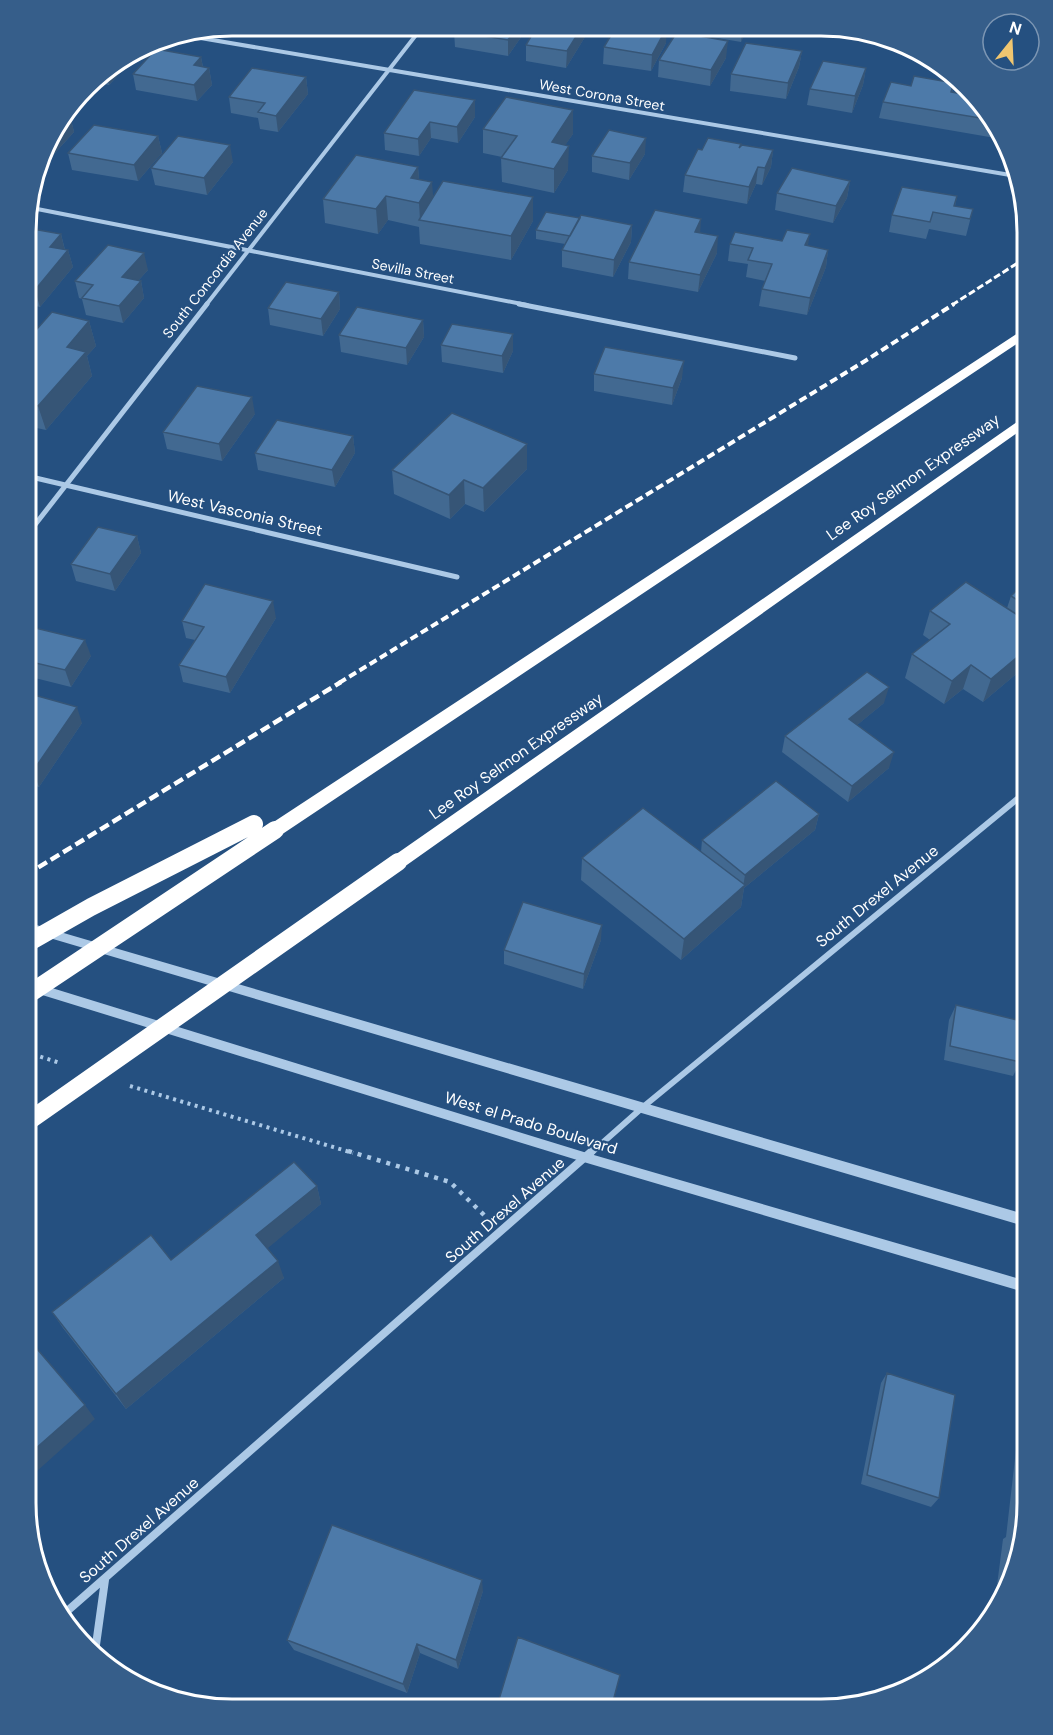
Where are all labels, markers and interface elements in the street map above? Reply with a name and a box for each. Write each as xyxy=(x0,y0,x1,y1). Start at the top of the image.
north arrow xyxy=(981,12,1041,72)
text: N xyxy=(1007,16,1024,40)
street label: West Corona Street xyxy=(538,75,666,115)
street label: South Concordia Avenue xyxy=(159,204,271,342)
street label: Sevilla Street xyxy=(370,254,456,288)
street label: Lee Roy Selmon Expressway xyxy=(822,409,1004,545)
street label: West Vasconia Street xyxy=(165,485,325,541)
street label: Lee Roy Selmon Expressway xyxy=(425,688,607,824)
street label: South Drexel Avenue xyxy=(811,840,943,952)
street label: West el Prado Boulevard xyxy=(442,1087,620,1159)
street label: South Drexel Avenue xyxy=(441,1152,569,1268)
street label: South Drexel Avenue xyxy=(75,1472,203,1588)

